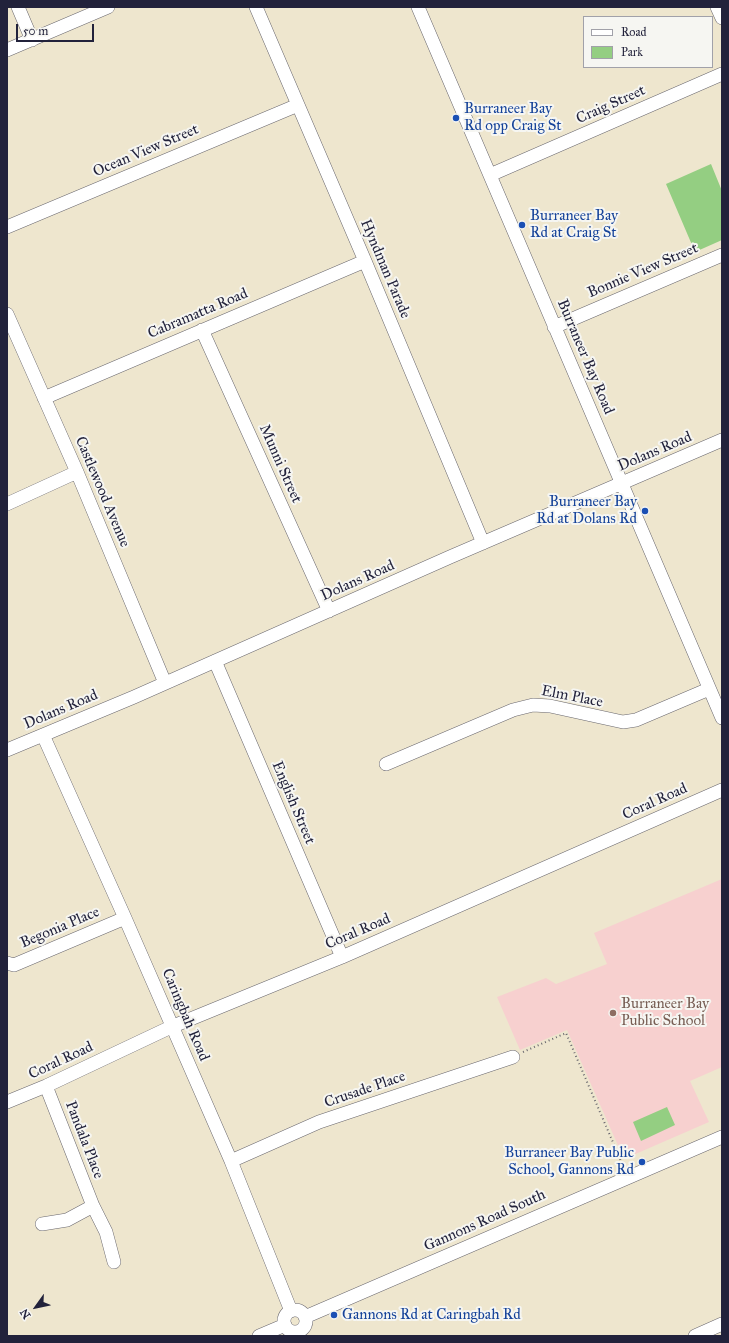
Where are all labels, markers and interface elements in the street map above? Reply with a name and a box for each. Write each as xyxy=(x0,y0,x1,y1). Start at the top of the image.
scale bar xyxy=(18,16,96,42)
legend xyxy=(583,16,713,68)
text: 50 m xyxy=(23,24,48,38)
text: Road xyxy=(621,25,647,39)
text: Park xyxy=(621,45,643,59)
street label: Craig Street xyxy=(574,82,648,128)
place label: Burraneer Bay Rd opp Craig St xyxy=(464,100,562,135)
marker: Burraneer Bay Rd opp Craig St xyxy=(451,113,461,123)
street label: Ocean View Street xyxy=(91,121,201,181)
place label: Burraneer Bay Rd at Craig St xyxy=(530,207,618,242)
street label: Hyndman Parade xyxy=(356,217,414,321)
marker: Burraneer Bay Rd at Craig St xyxy=(517,220,527,230)
street label: Bonnie View Street xyxy=(585,240,701,302)
street label: Cabramatta Road xyxy=(145,285,251,343)
street label: Burraneer Bay Road xyxy=(553,297,617,417)
street label: Munni Street xyxy=(255,422,305,506)
street label: Dolans Road xyxy=(615,428,695,476)
street label: Castlewood Avenue xyxy=(71,434,133,550)
place label: Burraneer Bay Rd at Dolans Rd xyxy=(536,493,637,528)
marker: Burraneer Bay Rd at Dolans Rd xyxy=(640,506,650,516)
street label: Dolans Road xyxy=(318,557,398,605)
street label: Elm Place xyxy=(540,682,604,712)
street label: Dolans Road xyxy=(21,686,101,734)
street label: English Street xyxy=(267,759,319,847)
street label: Coral Road xyxy=(620,780,690,824)
street label: Begonia Place xyxy=(18,903,102,953)
street label: Coral Road xyxy=(323,910,393,954)
street label: Caringbah Road xyxy=(157,966,213,1064)
place label: Burraneer Bay Public School xyxy=(621,995,709,1030)
marker: Burraneer Bay Public School xyxy=(608,1008,618,1018)
street label: Coral Road xyxy=(26,1038,96,1084)
street label: Crusade Place xyxy=(322,1068,408,1112)
street label: Pandala Place xyxy=(61,1099,107,1181)
place label: Burraneer Bay Public School, Gannons Rd xyxy=(504,1144,634,1179)
marker: Burraneer Bay Public School, Gannons Rd xyxy=(637,1157,647,1167)
street label: Gannons Road South xyxy=(421,1186,549,1256)
north arrow xyxy=(16,1287,56,1327)
text: N xyxy=(18,1306,34,1321)
place label: Gannons Rd at Caringbah Rd xyxy=(342,1306,521,1324)
marker: Gannons Rd at Caringbah Rd xyxy=(329,1310,339,1320)

